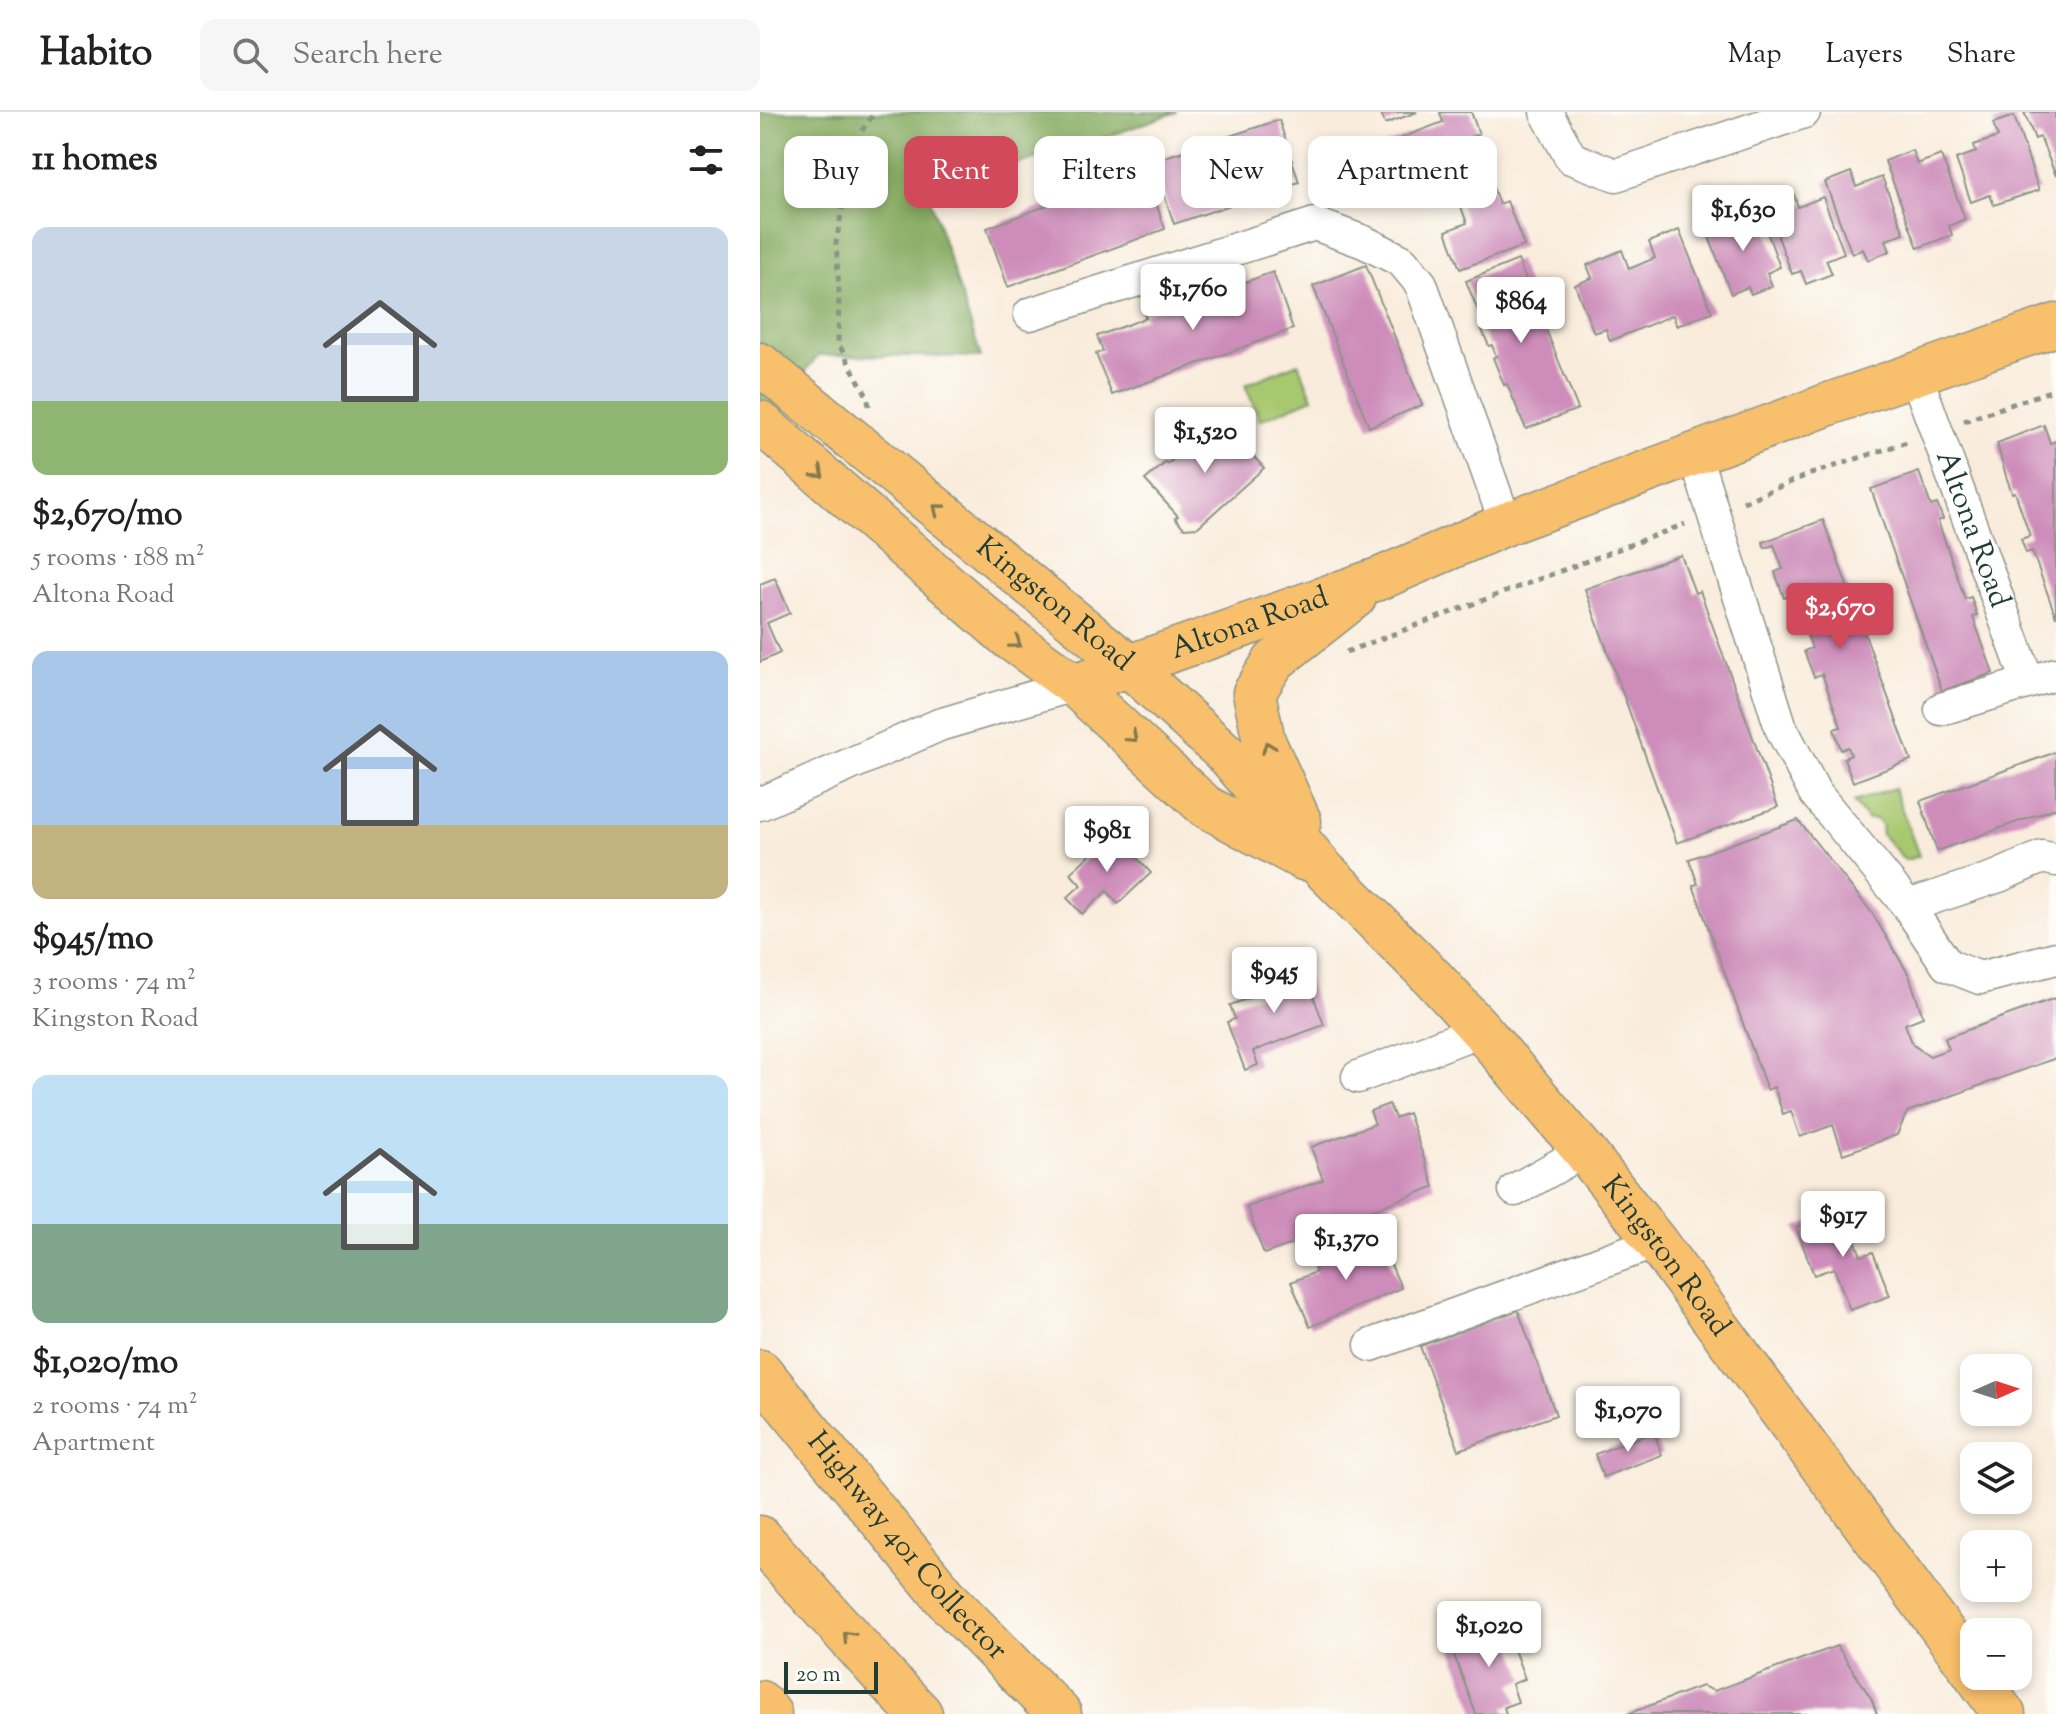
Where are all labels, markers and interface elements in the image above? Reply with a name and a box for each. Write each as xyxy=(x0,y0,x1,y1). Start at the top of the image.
search box xyxy=(200,19,760,91)
text: Habito xyxy=(40,28,152,82)
icon: search xyxy=(228,33,272,77)
text: Search here xyxy=(292,34,443,77)
text: Map xyxy=(1728,35,1781,75)
text: Layers xyxy=(1825,35,1903,75)
text: Share xyxy=(1947,35,2016,75)
text: 11 homes xyxy=(32,136,158,185)
chip: Buy xyxy=(784,136,888,208)
chip: Rent xyxy=(904,136,1018,208)
chip: Filters xyxy=(1034,136,1165,208)
chip: New xyxy=(1181,136,1292,208)
chip: Apartment xyxy=(1308,136,1497,208)
icon: filters xyxy=(684,138,728,182)
pin: $1,630 xyxy=(1678,185,1808,253)
text: $1,630 xyxy=(1710,192,1776,229)
pin: $1,760 xyxy=(1128,264,1258,332)
text: $1,760 xyxy=(1159,271,1227,308)
pin: $864 xyxy=(1474,277,1568,345)
icon: home xyxy=(308,279,452,423)
text: $864 xyxy=(1495,284,1547,321)
pin: $1,520 xyxy=(1140,407,1270,475)
text: $1,520 xyxy=(1173,414,1237,451)
street label: Altona Road xyxy=(1924,444,2021,614)
one-way arrow xyxy=(809,464,824,478)
text: $2,670/mo xyxy=(32,491,183,540)
one-way arrow xyxy=(932,505,947,519)
street label: Kingston Road xyxy=(966,527,1142,682)
text: 5 rooms · 188 m² xyxy=(32,540,205,577)
street label: Altona Road xyxy=(1165,576,1334,671)
text: Altona Road xyxy=(32,577,175,614)
pin: $2,670 xyxy=(1775,583,1905,651)
text: $2,670 xyxy=(1804,590,1876,627)
one-way arrow xyxy=(1007,633,1022,648)
icon: home xyxy=(308,703,452,847)
one-way arrow xyxy=(1122,728,1137,742)
one-way arrow xyxy=(1261,741,1278,755)
pin: $981 xyxy=(1060,806,1154,874)
text: $981 xyxy=(1083,813,1131,850)
text: $945/mo xyxy=(32,915,154,964)
pin: $945 xyxy=(1227,947,1321,1015)
text: $945 xyxy=(1250,954,1298,991)
text: 3 rooms · 74 m² xyxy=(32,964,196,1001)
text: Kingston Road xyxy=(32,1001,199,1038)
icon: home xyxy=(308,1127,452,1271)
street label: Kingston Road xyxy=(1590,1167,1741,1346)
pin: $917 xyxy=(1796,1191,1890,1259)
text: $917 xyxy=(1819,1198,1867,1235)
pin: $1,370 xyxy=(1281,1214,1411,1282)
text: $1,370 xyxy=(1313,1221,1379,1258)
text: $1,020/mo xyxy=(32,1339,178,1388)
north arrow xyxy=(1960,1354,2032,1426)
map controls xyxy=(1960,1354,2032,1690)
pin: $1,070 xyxy=(1563,1386,1693,1454)
text: 2 rooms · 74 m² xyxy=(32,1388,197,1425)
text: $1,070 xyxy=(1594,1393,1662,1430)
street label: Highway 401 Collector xyxy=(796,1423,1017,1671)
text: Apartment xyxy=(32,1425,155,1462)
button: layers xyxy=(1960,1442,2032,1514)
button: + xyxy=(1960,1530,2032,1602)
pin: $1,020 xyxy=(1424,1601,1554,1669)
text: $1,020 xyxy=(1455,1608,1523,1645)
button: − xyxy=(1960,1618,2032,1690)
one-way arrow xyxy=(844,1631,858,1646)
scale bar xyxy=(784,1658,878,1694)
text: 20 m xyxy=(796,1660,841,1692)

